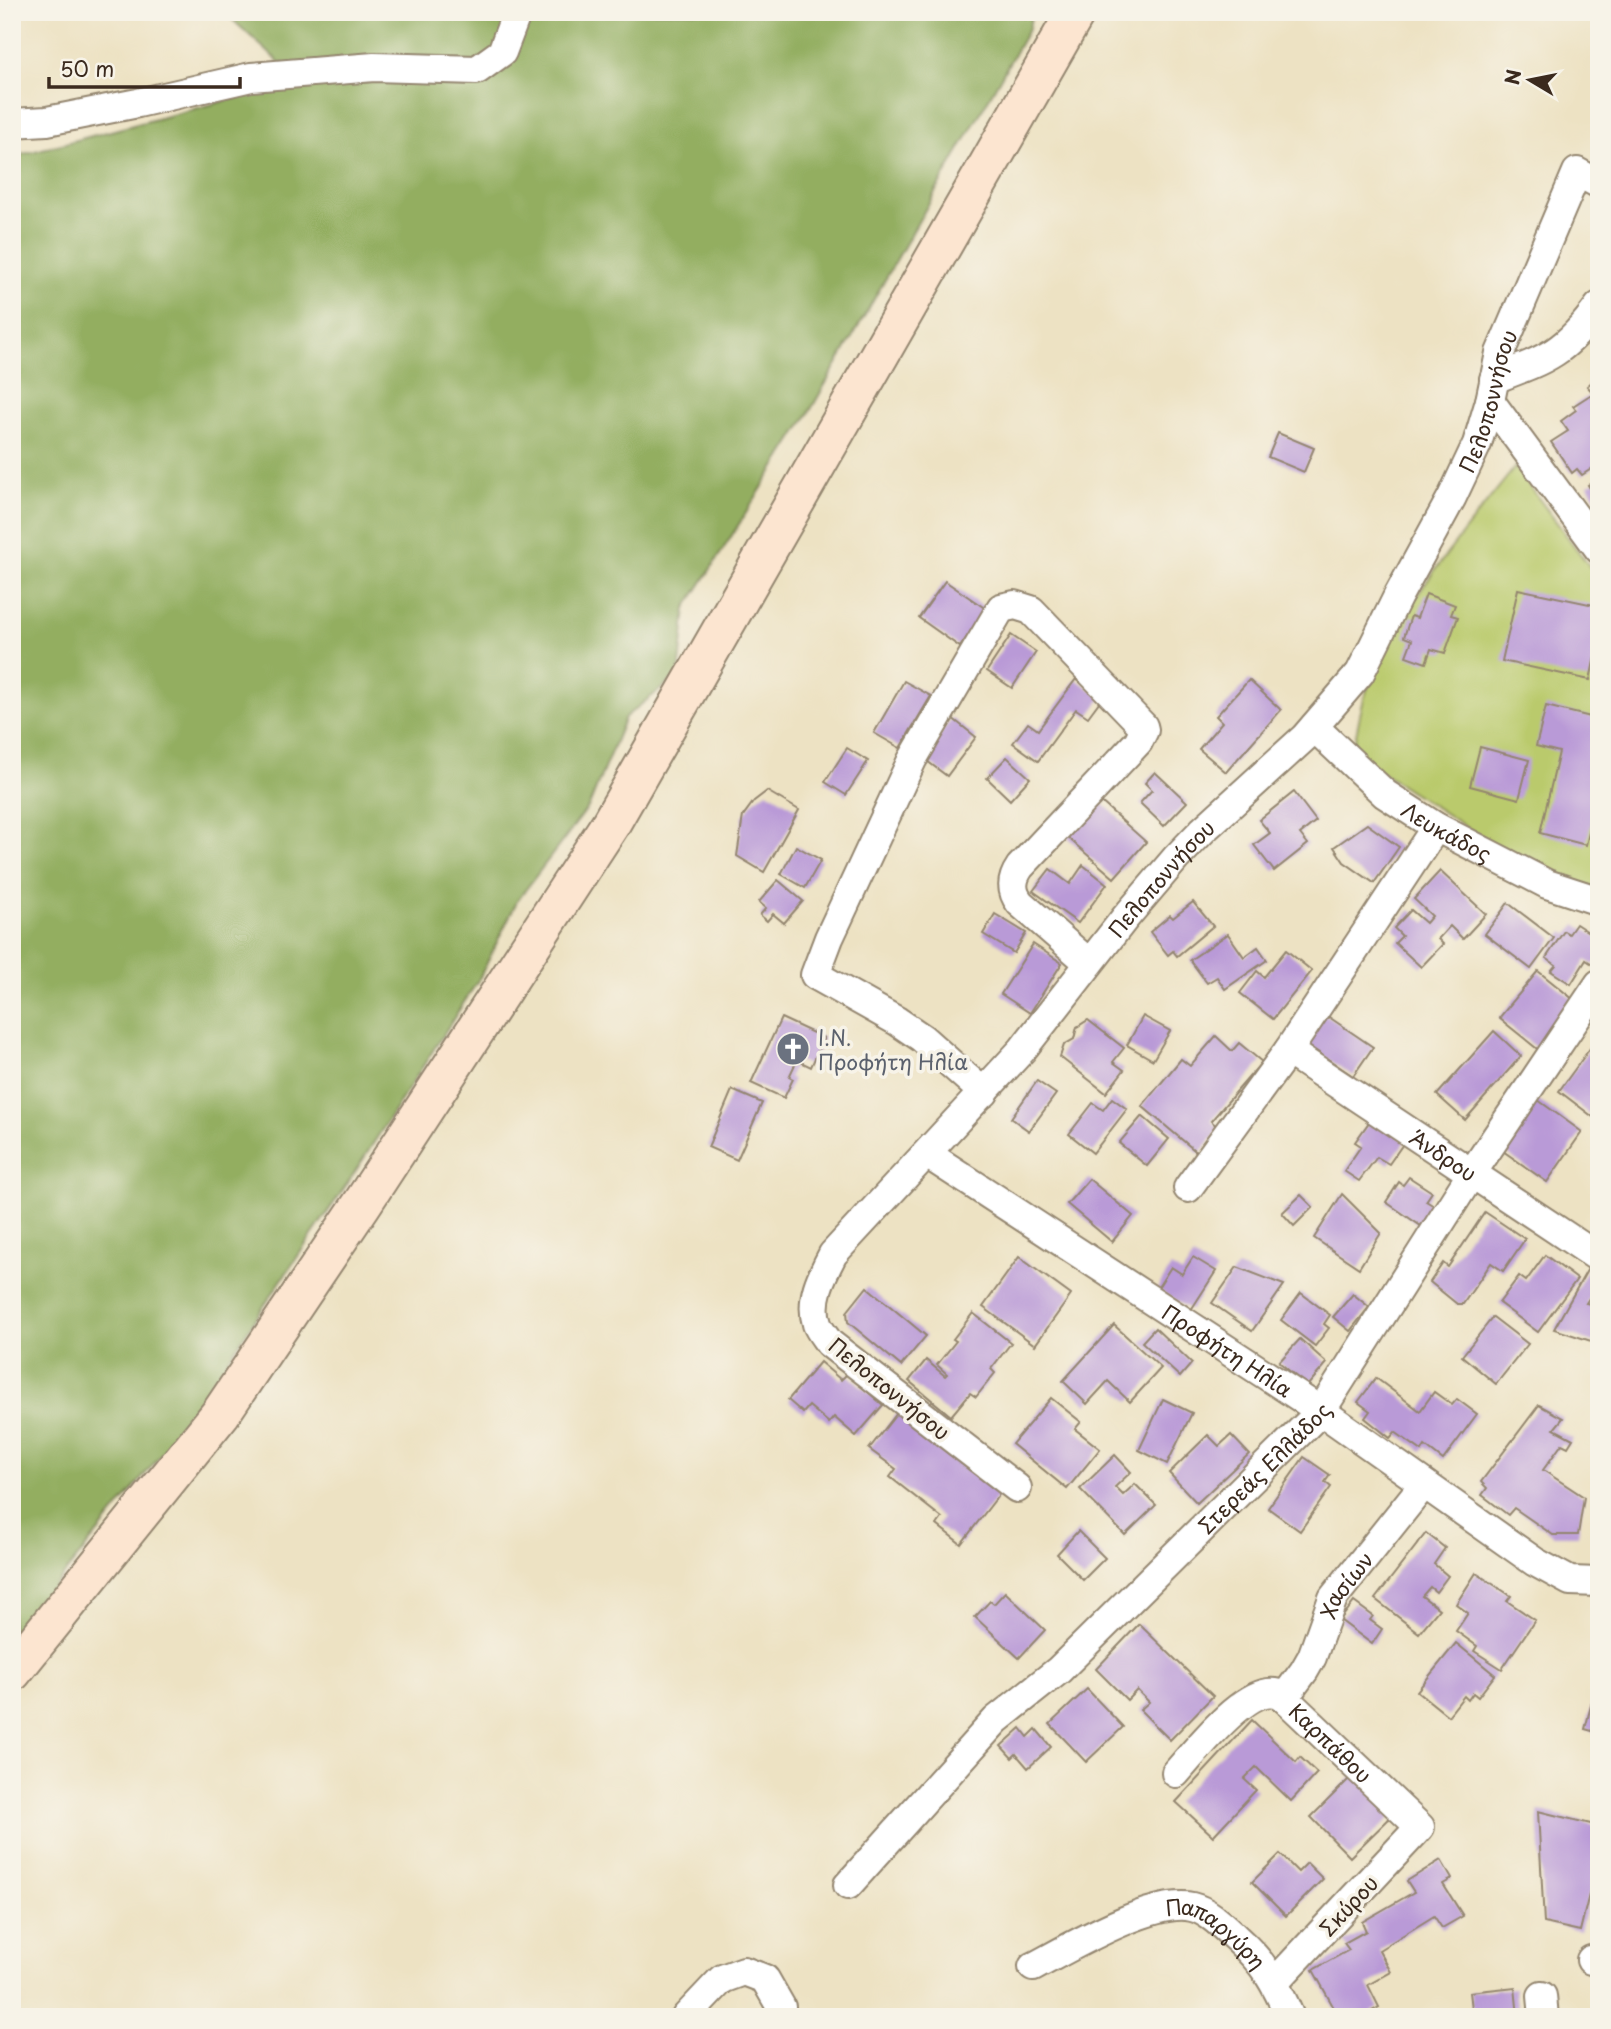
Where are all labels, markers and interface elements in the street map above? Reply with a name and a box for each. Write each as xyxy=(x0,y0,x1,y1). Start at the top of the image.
scale bar xyxy=(49,46,240,90)
north arrow xyxy=(1496,46,1566,116)
text: 50 m xyxy=(60,52,114,84)
text: N xyxy=(1497,67,1527,87)
street label: Πελοποννήσου xyxy=(1450,324,1524,478)
street label: Λευκάδος xyxy=(1396,793,1497,869)
street label: Πελοποννήσου xyxy=(1100,811,1221,944)
place label: Ι.Ν. Προφήτη Ηλία xyxy=(818,1021,968,1077)
church icon: Ι.Ν. Προφήτη Ηλία xyxy=(774,1030,812,1068)
street label: Άνδρου xyxy=(1404,1121,1484,1189)
street label: Προφήτη Ηλία xyxy=(1156,1296,1299,1405)
street label: Πελοποννήσου xyxy=(822,1329,958,1447)
street label: Στερεάς Ελλάδος xyxy=(1190,1397,1338,1540)
street label: Χασίων xyxy=(1311,1544,1380,1623)
street label: Καρπάθου xyxy=(1282,1695,1380,1790)
street label: Σκύρου xyxy=(1311,1867,1385,1943)
street label: Παπαργύρη xyxy=(1164,1890,1274,1976)

